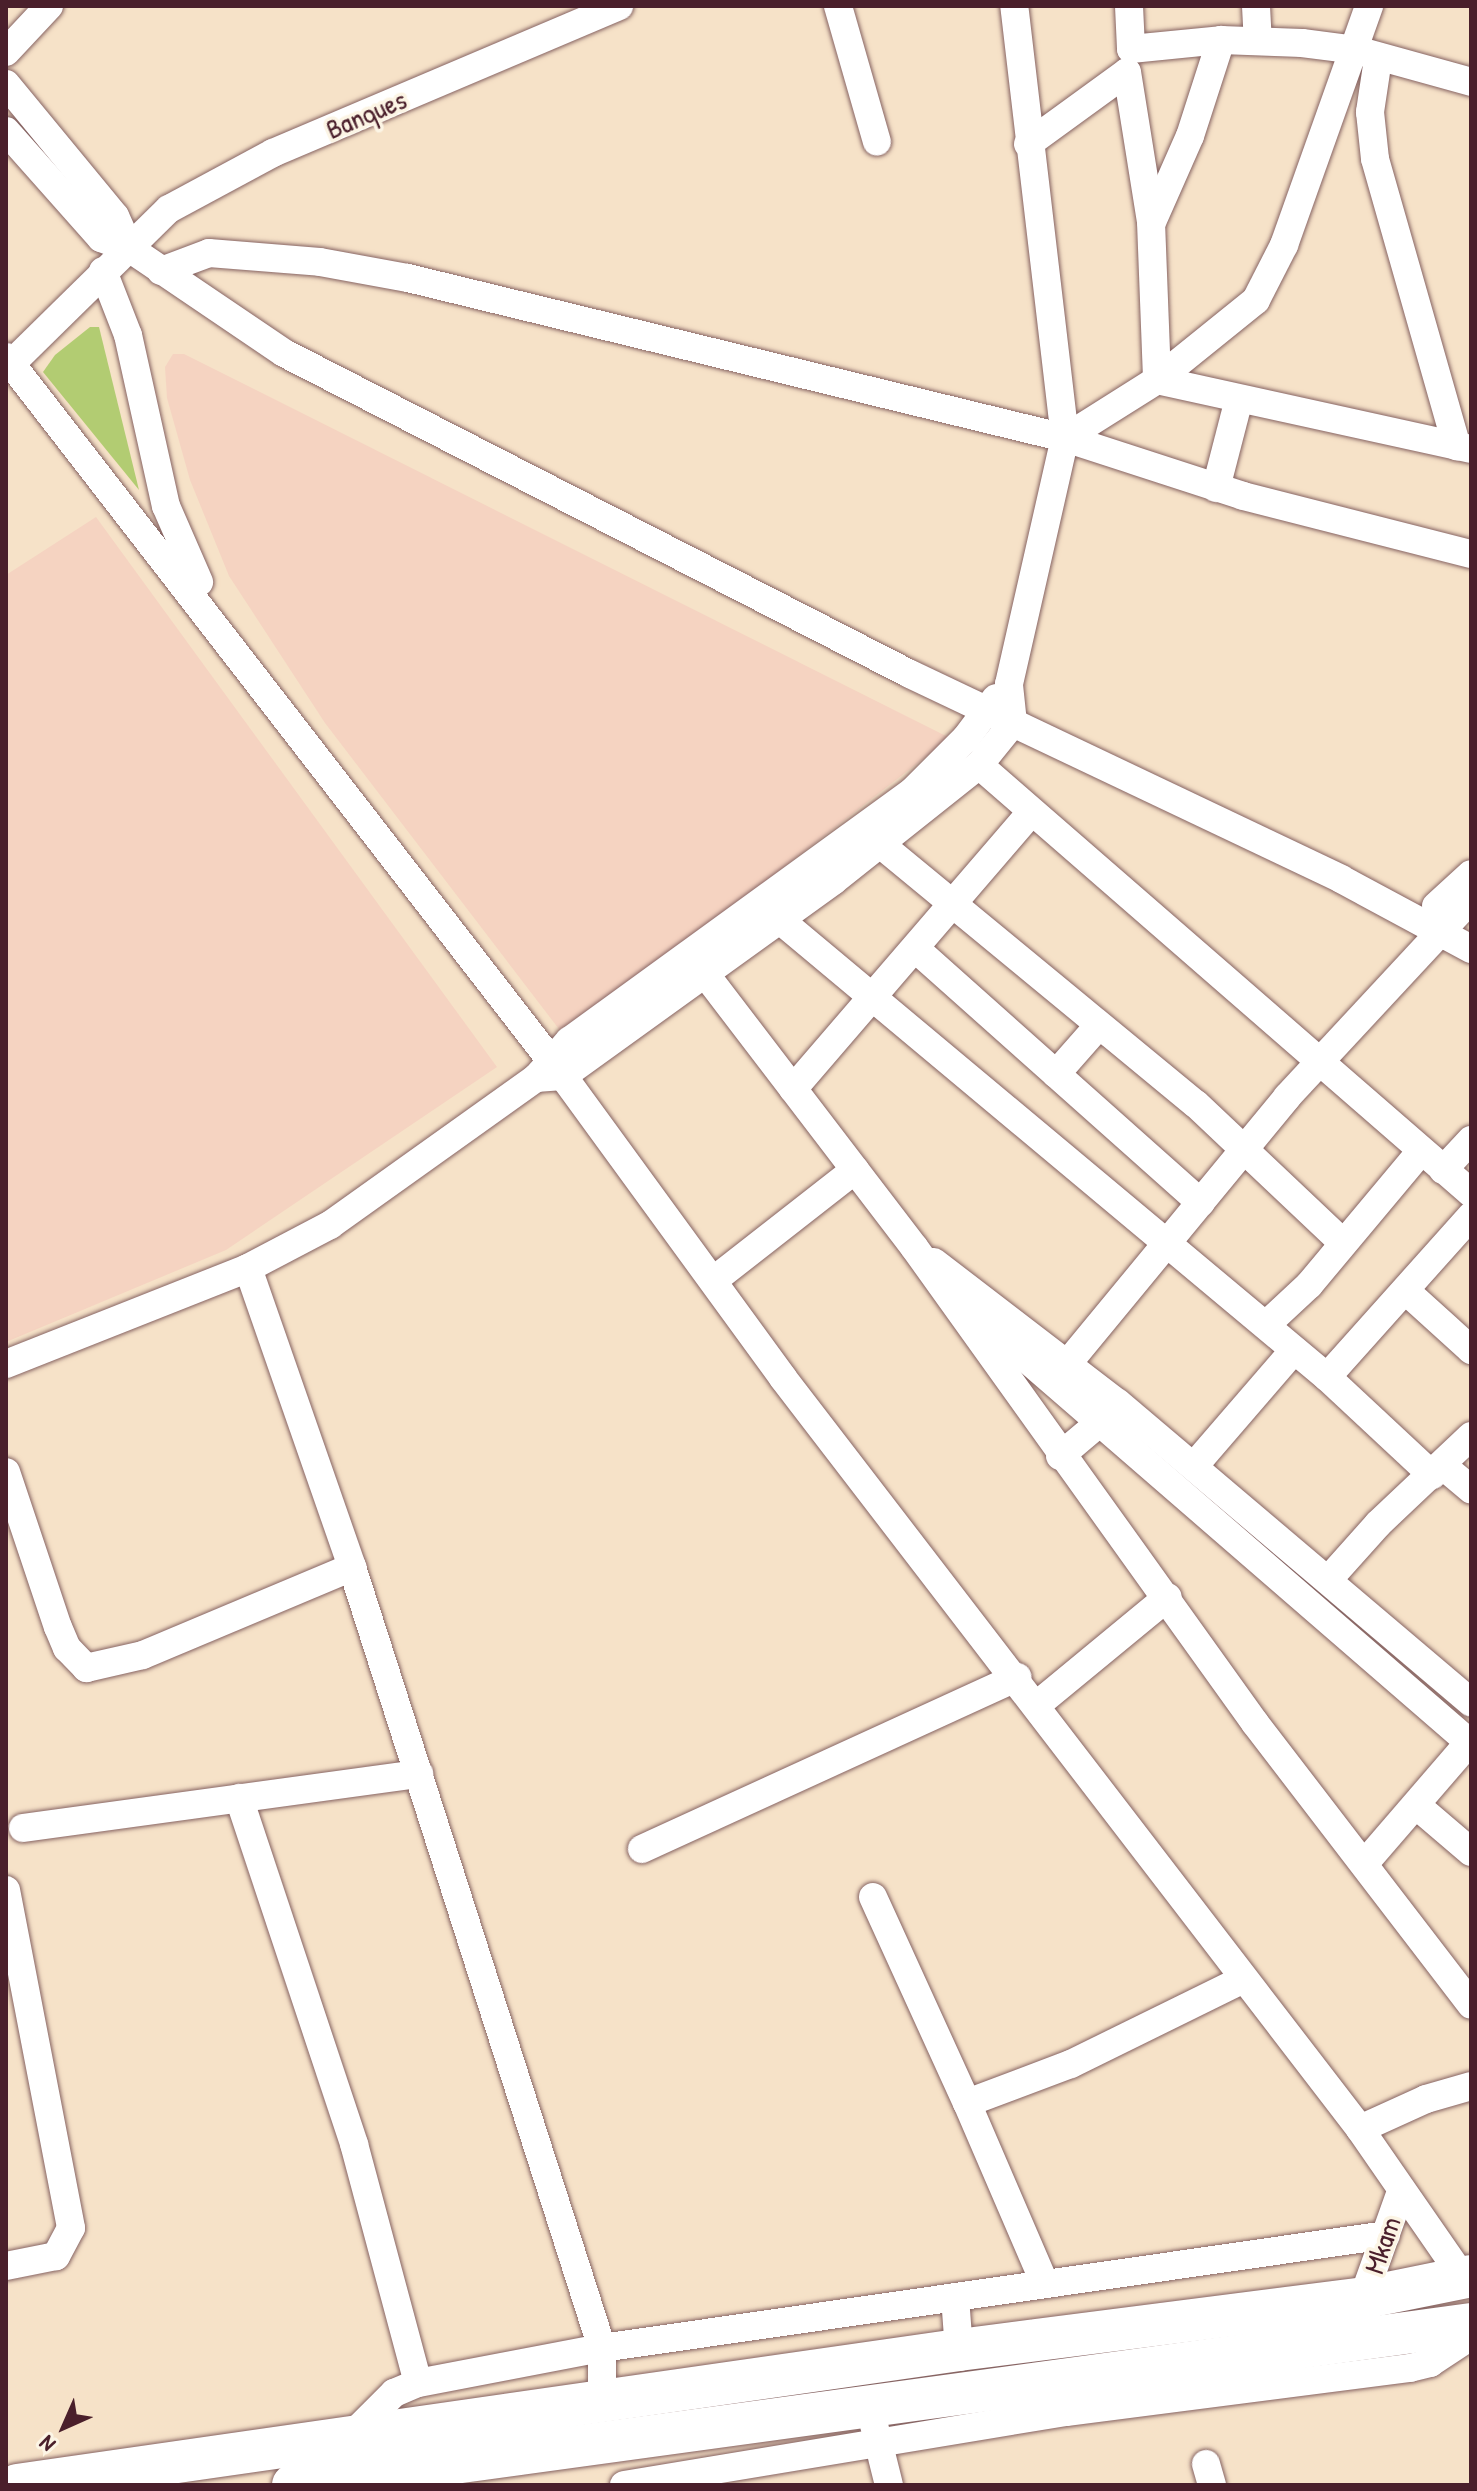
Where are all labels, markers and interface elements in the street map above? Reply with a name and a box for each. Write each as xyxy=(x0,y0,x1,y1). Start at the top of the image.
street label: Banques xyxy=(321,82,411,146)
street label: Mkam xyxy=(1357,2212,1407,2278)
north arrow xyxy=(24,2387,104,2467)
text: N xyxy=(32,2429,62,2459)

